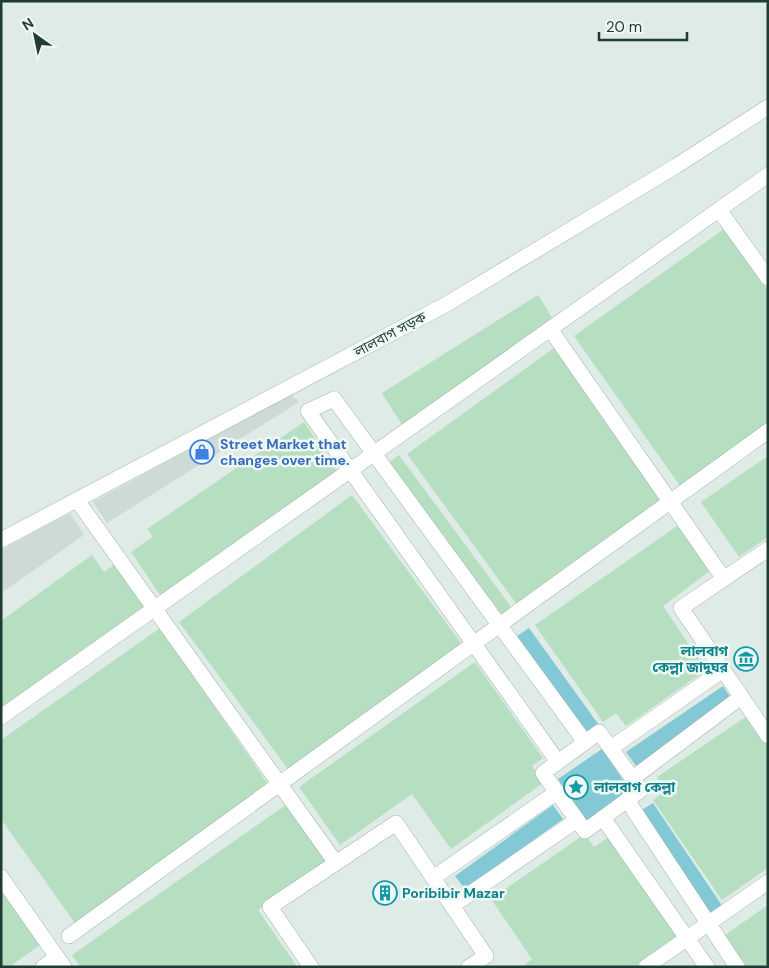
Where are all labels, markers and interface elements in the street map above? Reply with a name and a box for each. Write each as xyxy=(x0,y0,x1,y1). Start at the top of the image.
north arrow xyxy=(10,10,60,60)
scale bar xyxy=(599,10,686,42)
text: N xyxy=(19,14,37,34)
text: 20 m xyxy=(606,17,642,37)
street label: লালবাগ সড়ক xyxy=(350,307,430,361)
place label: Street Market that changes over time. xyxy=(220,435,350,469)
shop icon: Street Market that changes over time. xyxy=(189,439,215,465)
place label: লালবাগ কেল্লা জাদুঘর xyxy=(652,642,729,676)
museum icon: লালবাগ কেল্লা জাদুঘর xyxy=(733,646,759,672)
place icon: লালবাগ কেল্লা xyxy=(563,774,589,800)
place label: লালবাগ কেল্লা xyxy=(593,778,676,796)
building icon: Poribibir Mazar xyxy=(372,880,398,906)
place label: Poribibir Mazar xyxy=(402,884,505,902)

